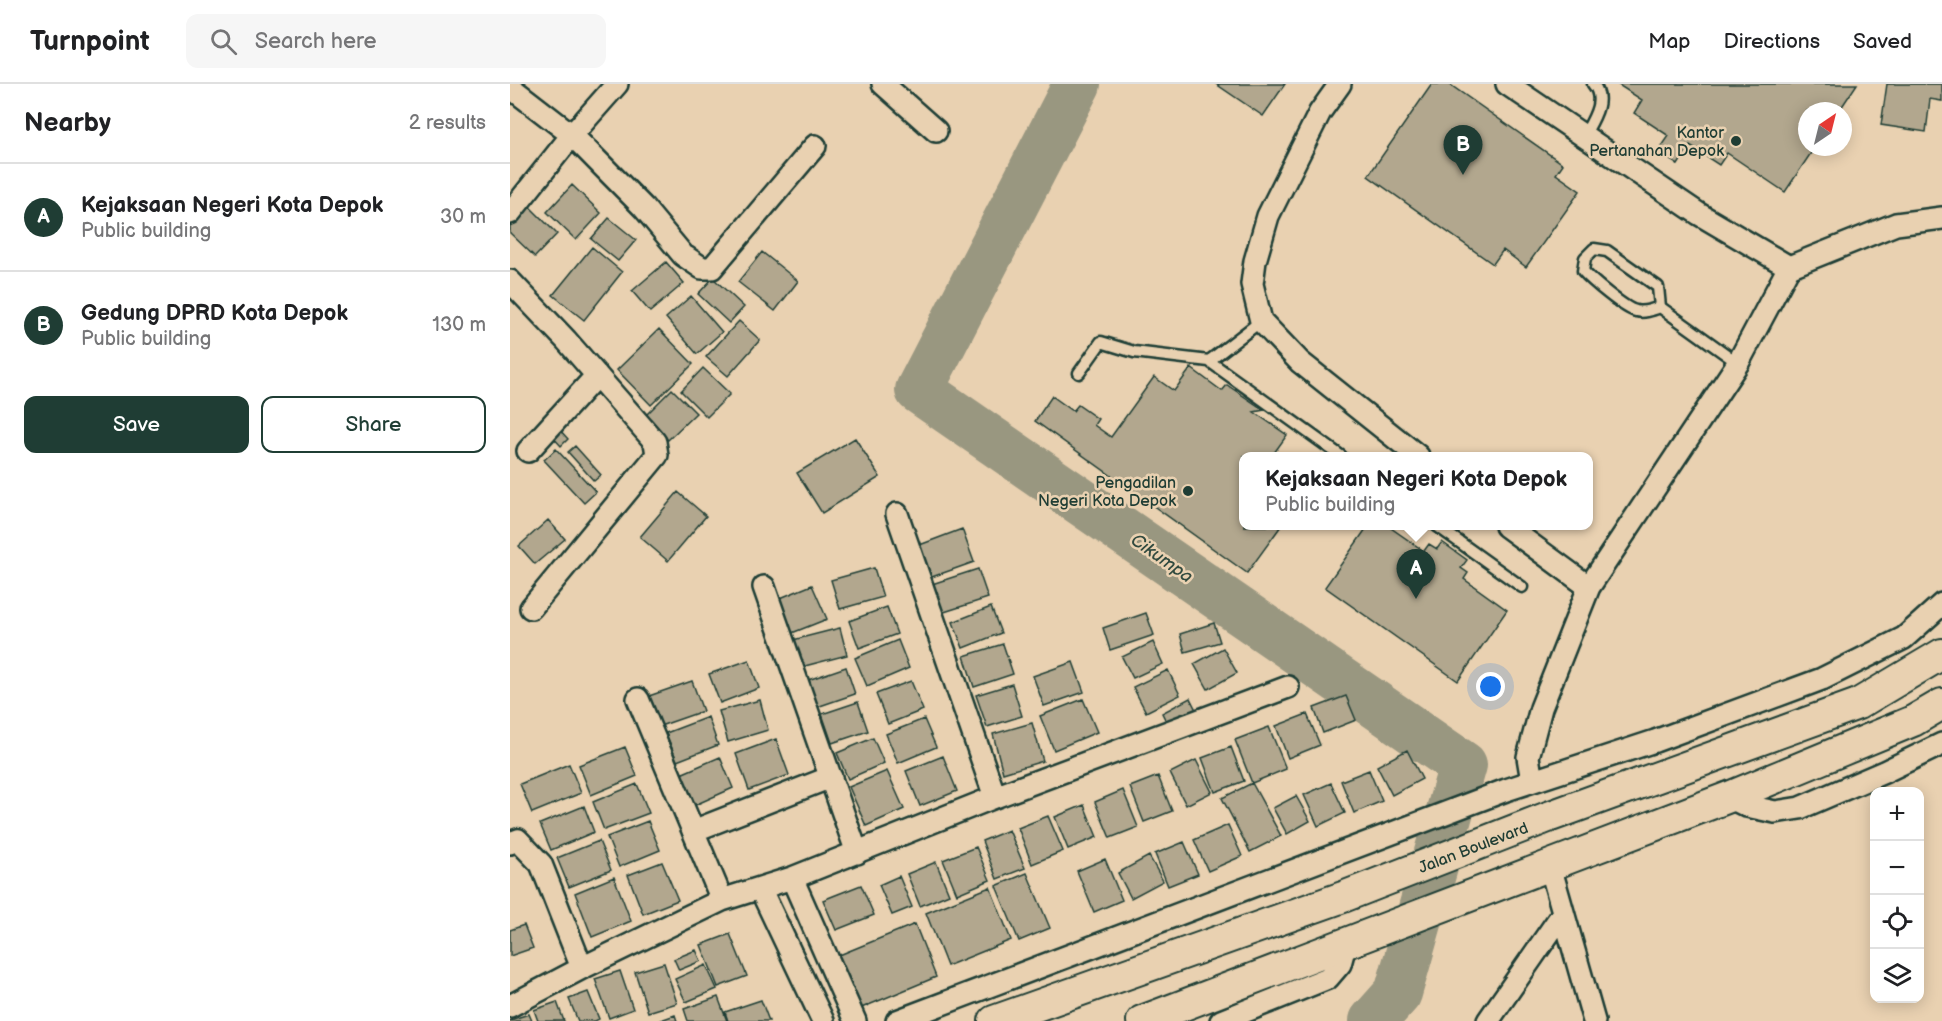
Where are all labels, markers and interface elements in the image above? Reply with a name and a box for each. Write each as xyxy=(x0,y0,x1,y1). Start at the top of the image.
search box xyxy=(186,14,606,68)
text: Turnpoint xyxy=(30,25,150,58)
icon: search xyxy=(207,25,240,58)
text: Search here xyxy=(255,28,377,55)
text: Map xyxy=(1648,29,1691,54)
text: Directions xyxy=(1724,29,1820,54)
text: Saved xyxy=(1853,29,1912,54)
north arrow xyxy=(1798,102,1852,156)
text: Nearby xyxy=(24,108,111,139)
text: 2 results xyxy=(409,111,486,135)
place label: Kantor Pertanahan Depok xyxy=(1589,124,1724,161)
pin: B xyxy=(1444,126,1482,175)
marker: Kantor Pertanahan Depok xyxy=(1729,134,1743,148)
text: Kejaksaan Negeri Kota Depok xyxy=(81,192,383,219)
text: A xyxy=(37,205,50,229)
text: 30 m xyxy=(440,205,486,229)
text: Public building xyxy=(81,219,211,243)
text: Gedung DPRD Kota Depok xyxy=(81,300,348,327)
text: B xyxy=(36,313,51,337)
text: 130 m xyxy=(432,313,486,337)
text: Public building xyxy=(81,327,211,351)
button: Save xyxy=(24,396,249,453)
button: Share xyxy=(261,396,486,453)
popup xyxy=(1239,452,1593,530)
text: Kejaksaan Negeri Kota Depok xyxy=(1265,466,1567,493)
place label: Pengadilan Negeri Kota Depok xyxy=(1038,474,1176,511)
marker: Pengadilan Negeri Kota Depok xyxy=(1181,484,1195,498)
text: Public building xyxy=(1265,493,1395,517)
water label: Cikumpa xyxy=(1127,529,1197,587)
pin: A xyxy=(1396,550,1436,599)
your location xyxy=(1476,672,1505,701)
map controls xyxy=(1870,787,1924,1003)
button: + xyxy=(1870,787,1924,841)
street label: Jalan Boulevard xyxy=(1416,819,1531,878)
button: − xyxy=(1870,841,1924,895)
button: locate xyxy=(1870,895,1924,949)
button: layers xyxy=(1870,949,1924,1003)

